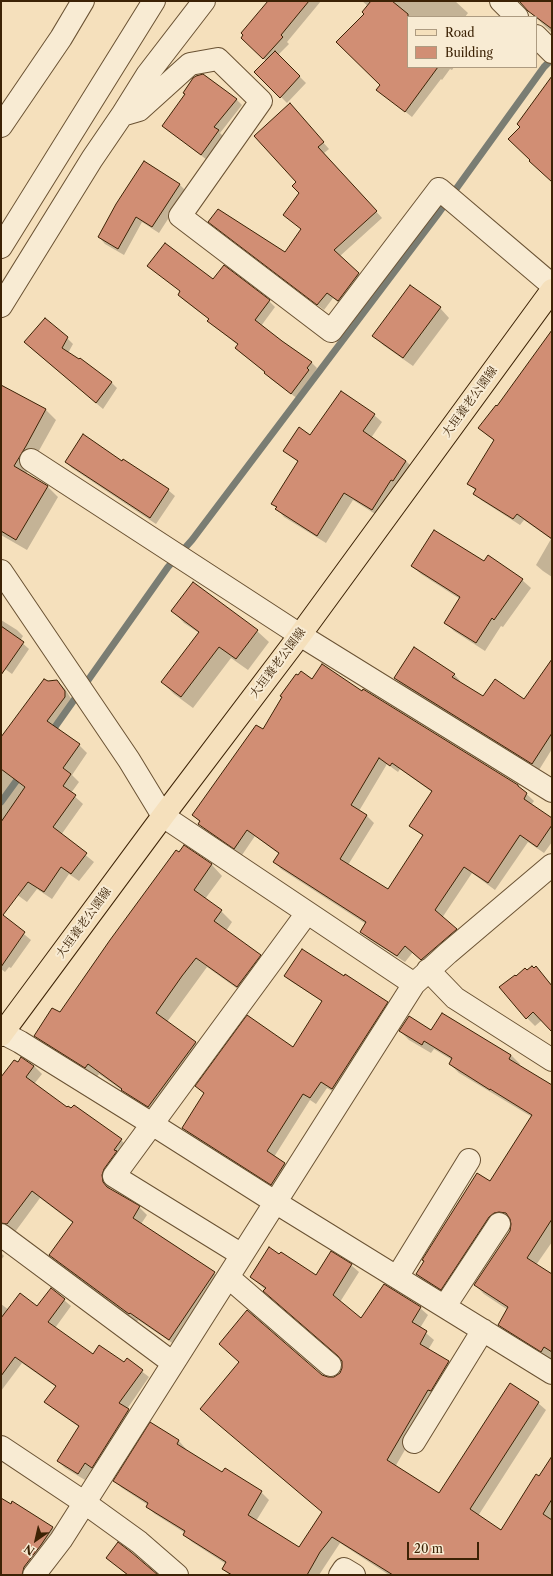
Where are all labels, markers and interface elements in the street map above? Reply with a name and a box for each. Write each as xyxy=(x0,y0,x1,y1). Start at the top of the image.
legend xyxy=(407,16,537,68)
text: Road xyxy=(445,25,475,40)
text: Building xyxy=(445,45,493,60)
street label: 大垣養老公園線 xyxy=(439,364,501,440)
street label: 大垣養老公園線 xyxy=(247,625,309,701)
street label: 大垣養老公園線 xyxy=(53,885,115,961)
north arrow xyxy=(16,1520,56,1560)
scale bar xyxy=(409,1534,481,1560)
text: N xyxy=(21,1541,37,1558)
text: 20 m xyxy=(414,1541,443,1556)

